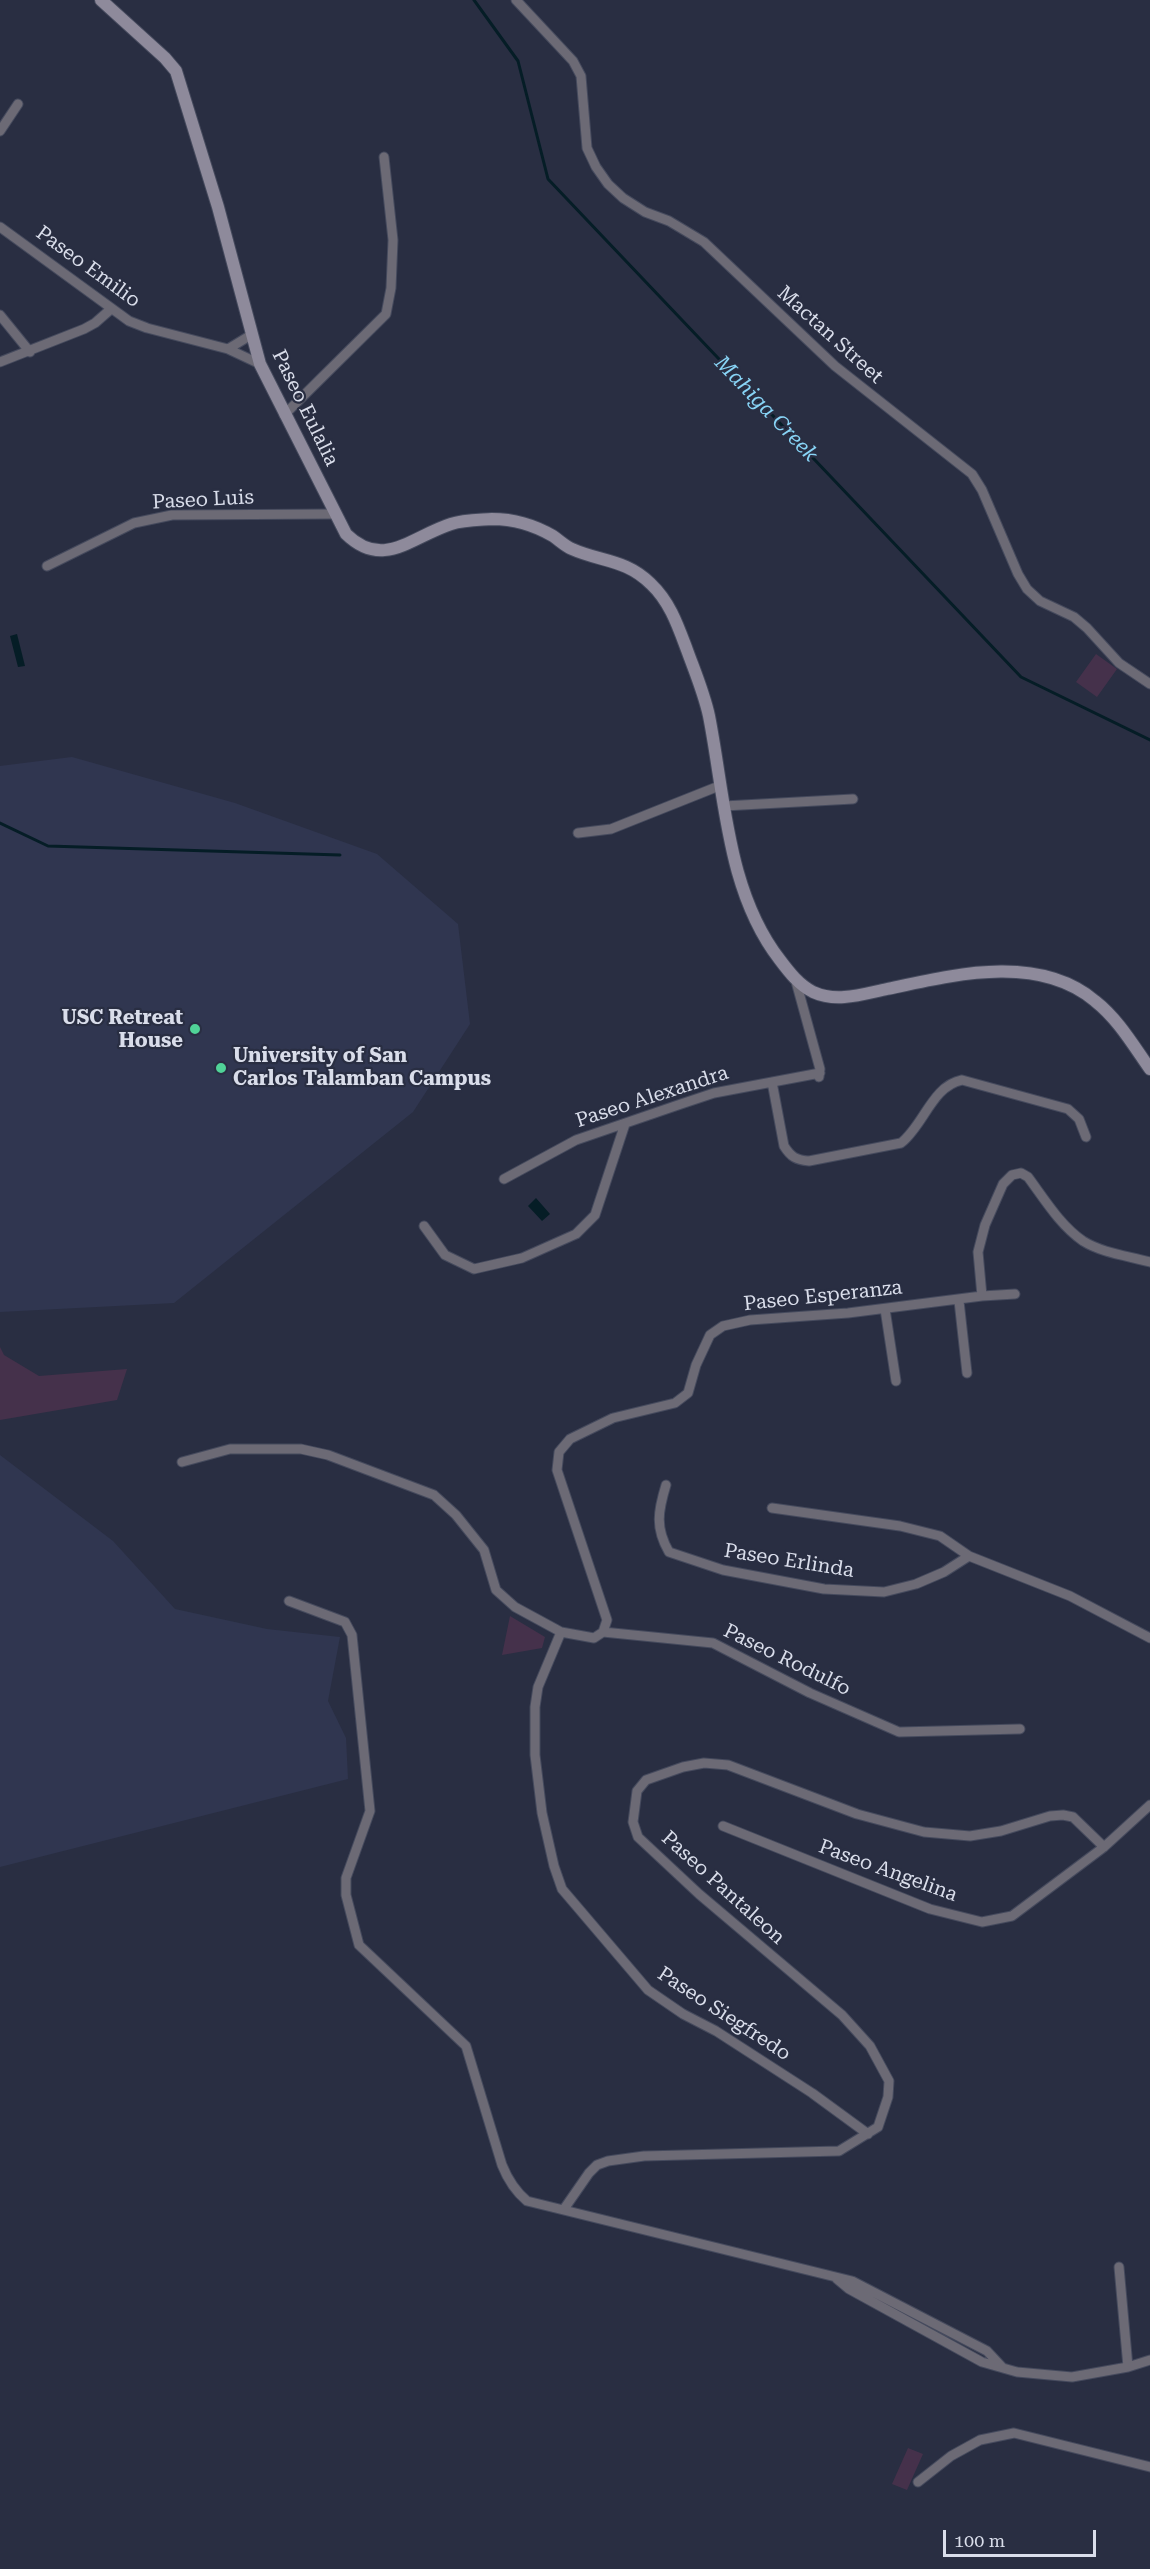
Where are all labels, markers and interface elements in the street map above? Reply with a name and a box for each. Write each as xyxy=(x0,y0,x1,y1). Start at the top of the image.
street label: Paseo Emilio xyxy=(31,221,145,313)
street label: Mactan Street xyxy=(772,281,888,389)
street label: Paseo Eulalia xyxy=(266,346,344,470)
water label: Mahiga Creek xyxy=(709,351,823,467)
street label: Paseo Luis xyxy=(152,485,254,515)
place label: USC Retreat House xyxy=(62,1006,183,1053)
marker: USC Retreat House xyxy=(188,1022,202,1036)
place label: University of San Carlos Talamban Campus xyxy=(233,1044,491,1091)
marker: University of San Carlos Talamban Campus xyxy=(214,1061,228,1075)
street label: Paseo Alexandra xyxy=(573,1061,731,1133)
street label: Paseo Esperanza xyxy=(742,1276,904,1316)
street label: Paseo Erlinda xyxy=(722,1539,856,1583)
street label: Paseo Rodulfo xyxy=(720,1619,854,1701)
street label: Paseo Pantaleon xyxy=(656,1826,790,1950)
street label: Paseo Angelina xyxy=(815,1835,961,1907)
street label: Paseo Siegfredo xyxy=(653,1962,795,2066)
scale bar xyxy=(946,2518,1099,2556)
text: 100 m xyxy=(954,2530,1005,2551)

